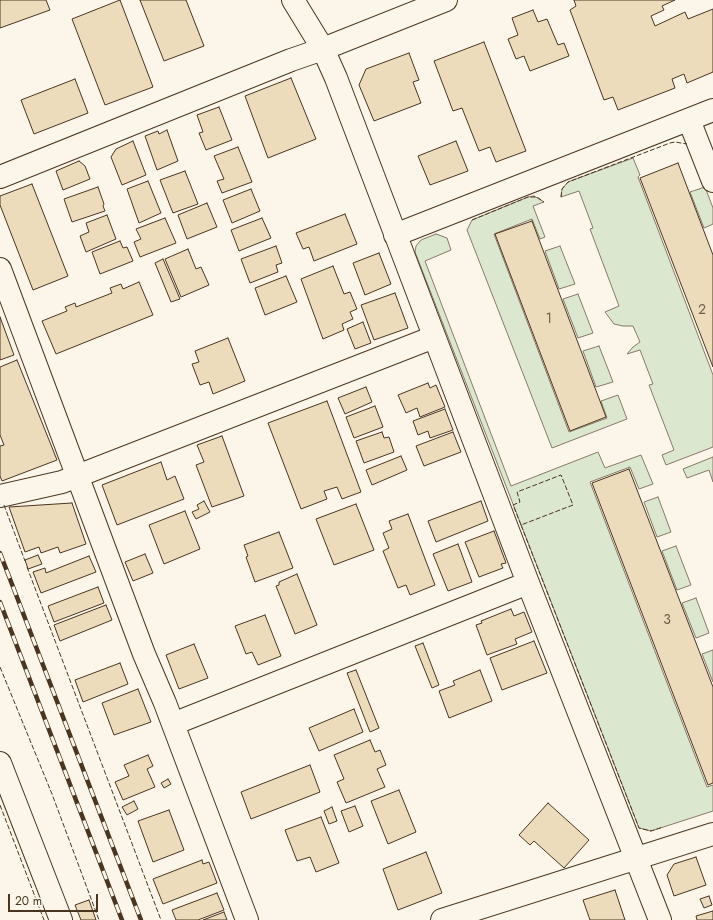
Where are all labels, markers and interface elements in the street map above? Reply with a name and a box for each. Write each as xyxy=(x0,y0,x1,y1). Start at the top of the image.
house number: 2 xyxy=(698,303,706,319)
house number: 1 xyxy=(546,312,552,328)
house number: 3 xyxy=(663,613,671,629)
scale bar xyxy=(10,886,100,912)
text: 20 m xyxy=(15,892,42,910)

